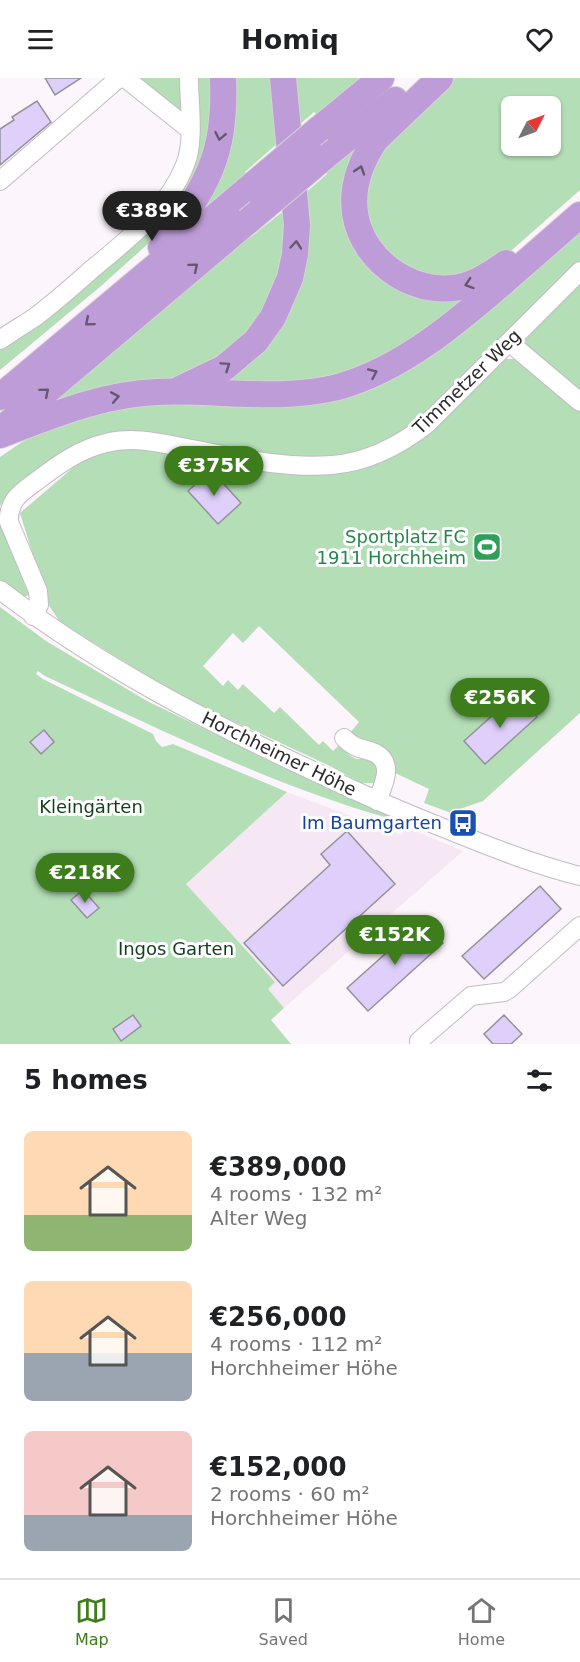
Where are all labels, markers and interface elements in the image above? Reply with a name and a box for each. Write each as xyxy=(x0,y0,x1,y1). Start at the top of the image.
icon: menu xyxy=(24,23,57,56)
icon: heart xyxy=(523,23,556,56)
text: Homiq xyxy=(241,24,339,55)
north arrow xyxy=(501,96,561,156)
map controls xyxy=(501,96,561,156)
one-way arrow xyxy=(214,131,227,141)
one-way arrow xyxy=(353,165,365,176)
pin: €389K xyxy=(110,191,194,242)
text: €389K xyxy=(116,198,188,222)
one-way arrow xyxy=(289,241,302,250)
one-way arrow xyxy=(187,263,198,274)
one-way arrow xyxy=(464,276,475,289)
one-way arrow xyxy=(85,314,96,325)
street label: Timmetzer Weg xyxy=(408,325,525,439)
one-way arrow xyxy=(220,362,231,373)
one-way arrow xyxy=(367,369,378,381)
one-way arrow xyxy=(38,388,49,399)
one-way arrow xyxy=(111,391,120,403)
pin: €375K xyxy=(172,446,256,497)
text: €375K xyxy=(178,453,250,477)
place label: Sportplatz FC 1911 Horchheim xyxy=(317,526,466,568)
sports icon: Sportplatz FC 1911 Horchheim xyxy=(471,531,503,563)
pin: €256K xyxy=(458,678,542,729)
text: €256K xyxy=(464,685,536,709)
street label: Horchheimer Höhe xyxy=(199,707,360,800)
park label: Kleingärten xyxy=(39,796,143,817)
bus stop icon: Im Baumgarten xyxy=(447,807,479,839)
place label: Im Baumgarten xyxy=(302,812,442,833)
pin: €218K xyxy=(43,853,127,904)
text: €218K xyxy=(49,860,121,884)
pin: €152K xyxy=(353,915,437,966)
text: €152K xyxy=(359,922,431,946)
park label: Ingos Garten xyxy=(118,938,234,959)
icon: filters xyxy=(523,1064,556,1097)
text: 5 homes xyxy=(24,1065,148,1095)
text: €389,000 xyxy=(210,1152,347,1182)
icon: home xyxy=(72,1155,144,1227)
text: 4 rooms · 132 m² xyxy=(210,1182,382,1206)
text: Alter Weg xyxy=(210,1206,308,1230)
text: €256,000 xyxy=(210,1302,347,1332)
icon: home xyxy=(72,1305,144,1377)
text: 4 rooms · 112 m² xyxy=(210,1332,382,1356)
text: Horchheimer Höhe xyxy=(210,1356,398,1380)
text: €152,000 xyxy=(210,1452,347,1482)
icon: home xyxy=(72,1455,144,1527)
text: 2 rooms · 60 m² xyxy=(210,1482,370,1506)
text: Horchheimer Höhe xyxy=(210,1506,398,1530)
tab: Map xyxy=(75,1594,109,1649)
tab: Saved xyxy=(259,1594,308,1649)
tab: Home xyxy=(458,1594,505,1649)

